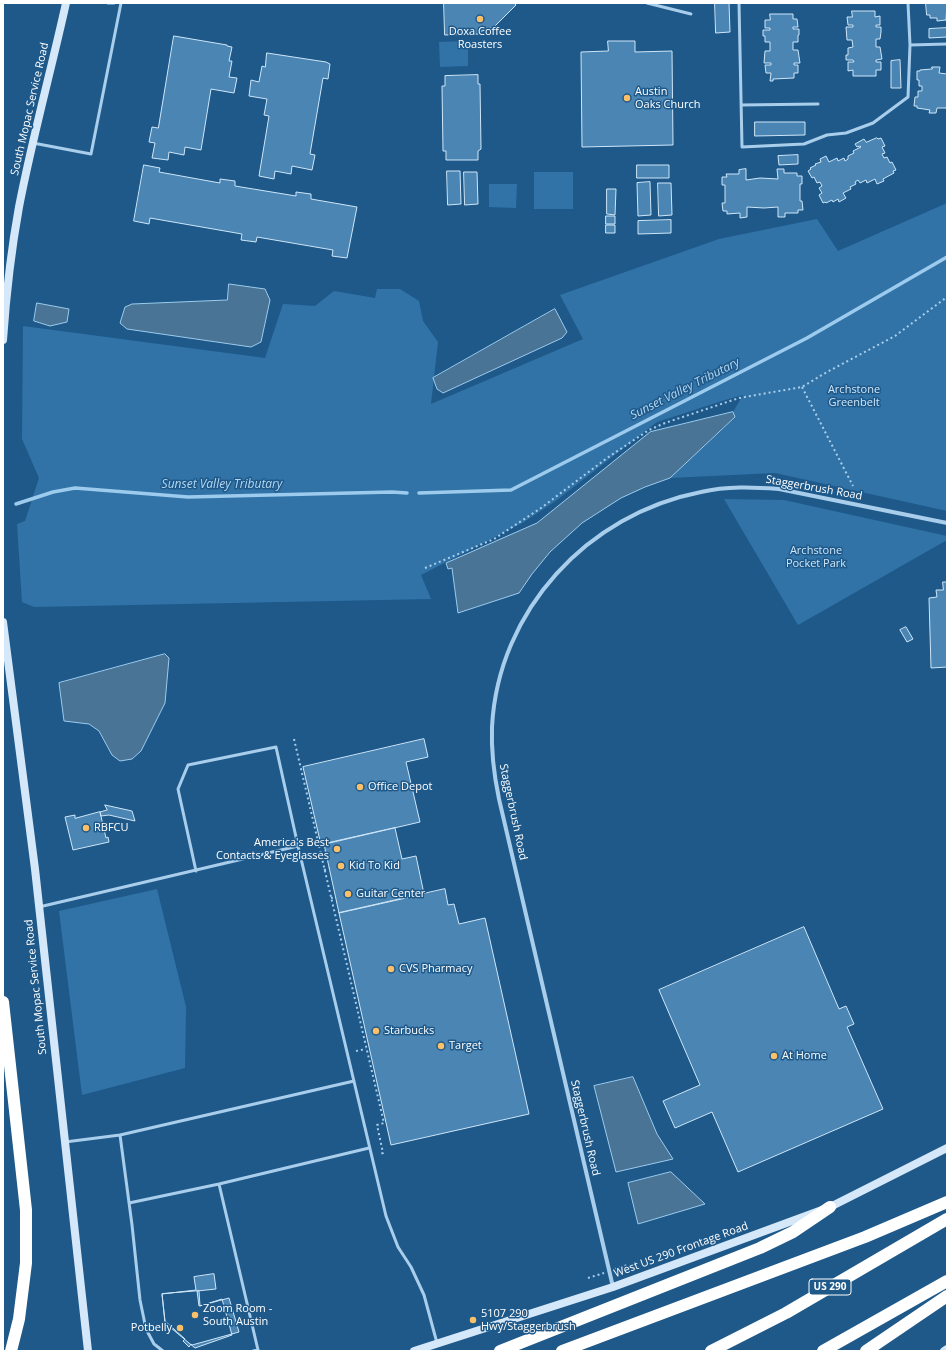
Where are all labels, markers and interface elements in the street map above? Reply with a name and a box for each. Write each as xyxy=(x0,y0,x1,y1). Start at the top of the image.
marker: Doxa Coffee Roasters xyxy=(475,14,485,24)
place label: Doxa Coffee Roasters xyxy=(449,25,511,51)
street label: South Mopac Service Road xyxy=(8,41,52,177)
place label: Austin Oaks Church xyxy=(635,85,700,111)
marker: Austin Oaks Church xyxy=(622,93,632,103)
water label: Sunset Valley Tributary xyxy=(628,355,742,423)
park label: Archstone Greenbelt xyxy=(828,383,880,409)
street label: Staggerbrush Road xyxy=(765,473,863,503)
water label: Sunset Valley Tributary xyxy=(162,478,282,492)
park label: Archstone Pocket Park xyxy=(786,544,846,570)
street label: Staggerbrush Road xyxy=(496,763,530,861)
place label: Office Depot xyxy=(368,780,432,794)
marker: Office Depot xyxy=(355,782,365,792)
place label: RBFCU xyxy=(94,821,129,835)
marker: RBFCU xyxy=(81,823,91,833)
place label: America's Best Contacts & Eyeglasses xyxy=(216,836,329,862)
marker: America's Best Contacts & Eyeglasses xyxy=(332,844,342,854)
place label: Kid To Kid xyxy=(349,859,400,873)
marker: Kid To Kid xyxy=(336,861,346,871)
place label: Guitar Center xyxy=(356,887,425,901)
marker: Guitar Center xyxy=(343,889,353,899)
street label: South Mopac Service Road xyxy=(22,919,50,1055)
place label: CVS Pharmacy xyxy=(399,962,472,976)
marker: CVS Pharmacy xyxy=(386,964,396,974)
place label: Starbucks xyxy=(384,1024,434,1038)
marker: Starbucks xyxy=(371,1026,381,1036)
place label: Target xyxy=(449,1039,482,1053)
marker: Target xyxy=(436,1041,446,1051)
place label: At Home xyxy=(782,1049,827,1063)
marker: At Home xyxy=(769,1051,779,1061)
street label: Staggerbrush Road xyxy=(568,1079,602,1177)
street label: West US 290 Frontage Road xyxy=(612,1220,750,1280)
road number: US 290 xyxy=(809,1279,851,1295)
place label: Zoom Room - South Austin xyxy=(203,1302,272,1328)
place label: 5107 290 Hwy/Staggerbrush xyxy=(481,1307,576,1333)
marker: Zoom Room - South Austin xyxy=(190,1310,200,1320)
marker: 5107 290 Hwy/Staggerbrush xyxy=(468,1315,478,1325)
place label: Potbelly xyxy=(131,1321,172,1335)
marker: Potbelly xyxy=(175,1323,185,1333)

